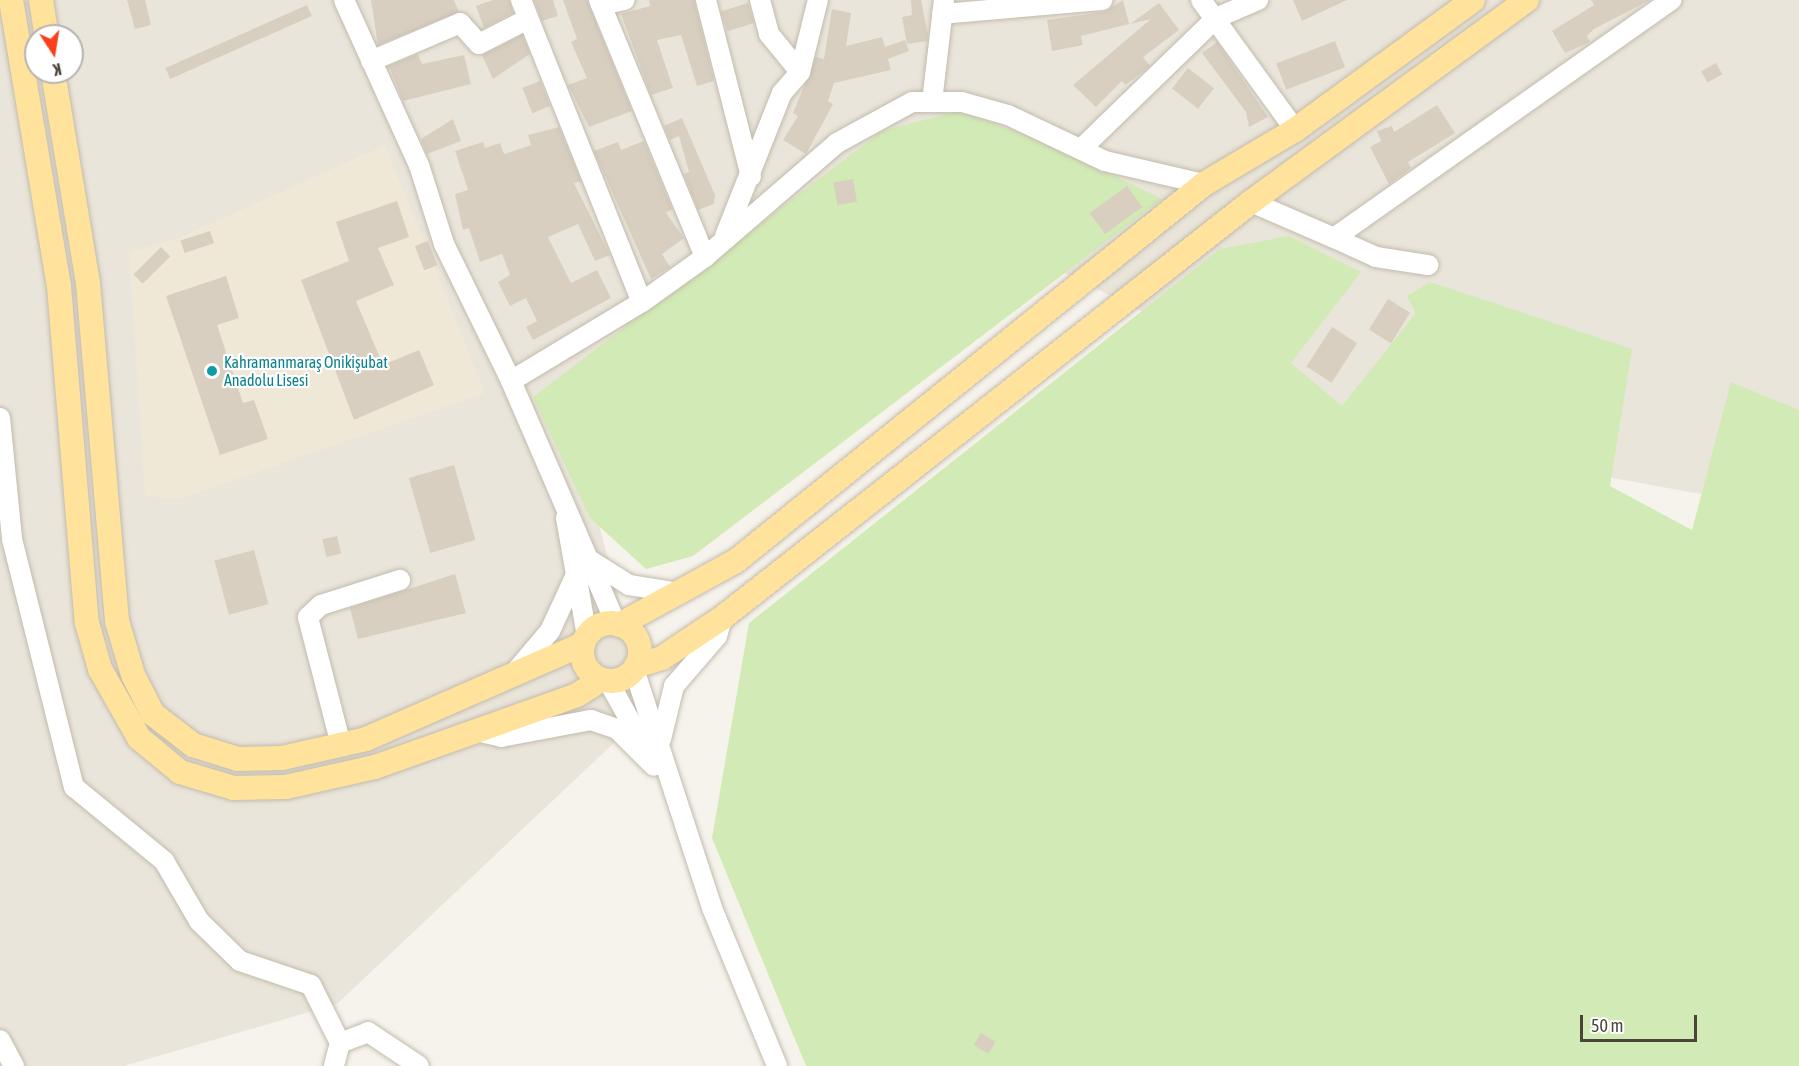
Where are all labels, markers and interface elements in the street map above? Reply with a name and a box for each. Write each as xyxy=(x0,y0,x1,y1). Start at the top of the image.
north arrow xyxy=(24,24,84,84)
text: K xyxy=(52,60,63,79)
place label: Kahramanmaraş Onikişubat Anadolu Lisesi xyxy=(224,352,388,390)
marker: Kahramanmaraş Onikişubat Anadolu Lisesi xyxy=(205,364,219,378)
scale bar xyxy=(1583,1003,1700,1041)
text: 50 m xyxy=(1591,1015,1623,1036)

